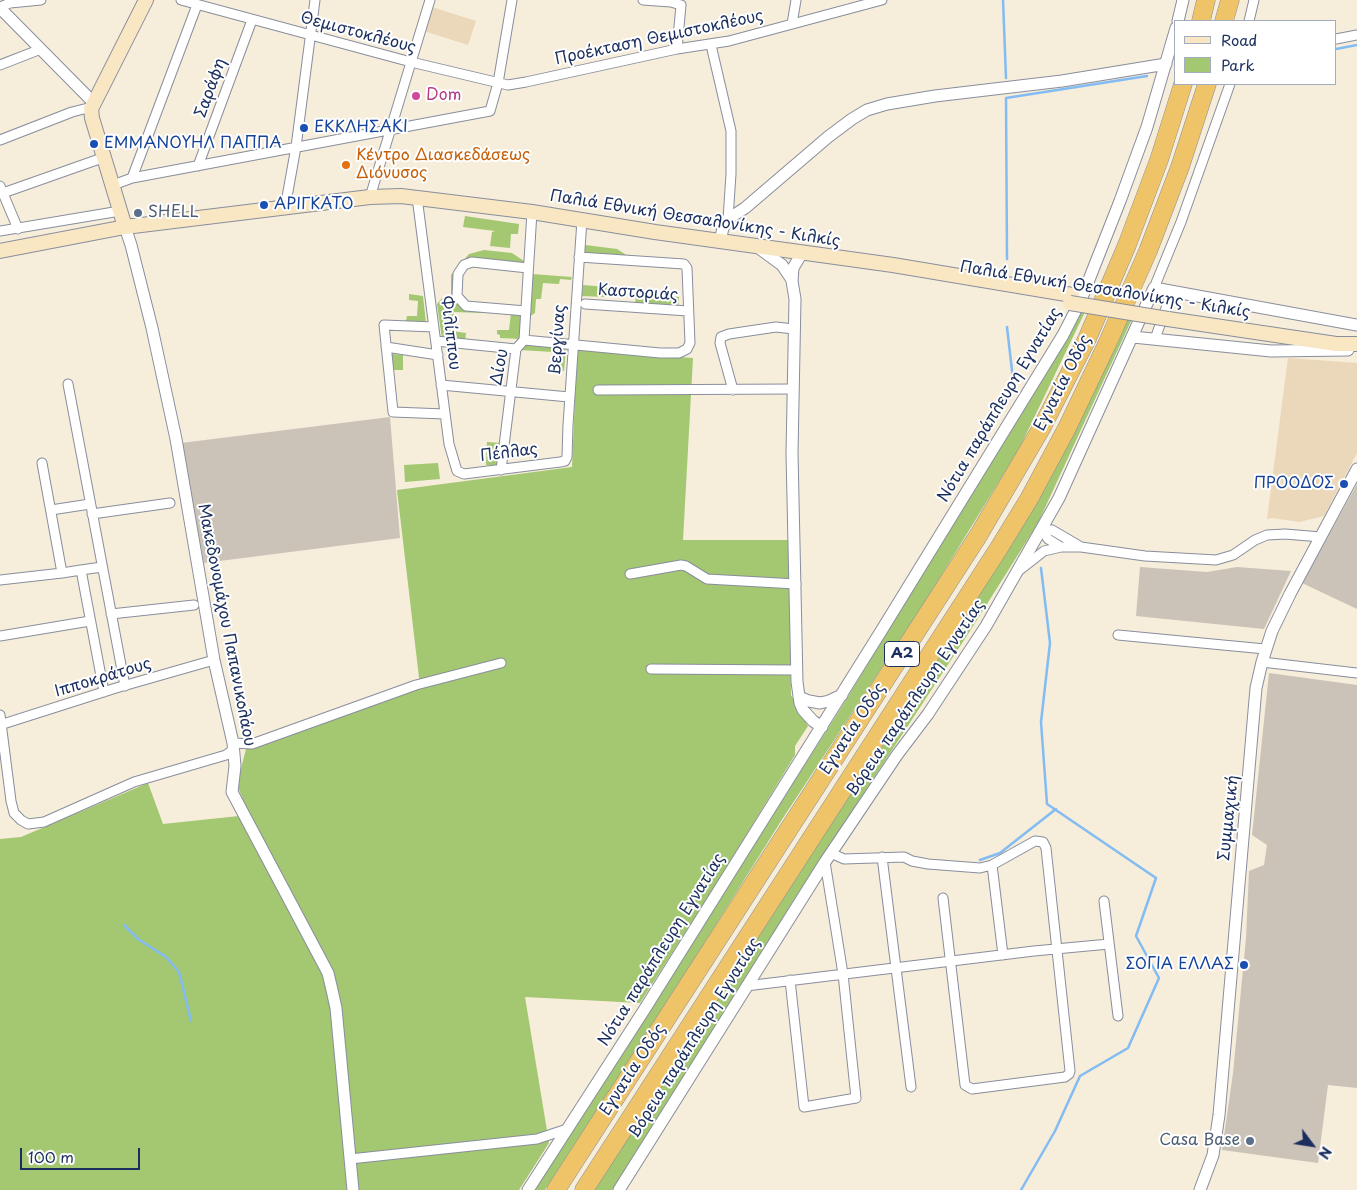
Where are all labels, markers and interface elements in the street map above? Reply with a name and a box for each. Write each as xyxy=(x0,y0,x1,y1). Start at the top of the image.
street label: Προέκταση Θεμιστοκλέους xyxy=(553,6,765,70)
street label: Θεμιστοκλέους xyxy=(298,8,418,58)
legend xyxy=(1174,20,1337,85)
text: Road xyxy=(1221,28,1257,51)
text: Park xyxy=(1221,53,1255,76)
street label: Σαράφη xyxy=(191,56,231,120)
place label: Dom xyxy=(426,86,462,106)
marker: Dom xyxy=(410,90,422,102)
place label: ΕΚΚΛΗΣΑΚΙ xyxy=(314,118,408,138)
marker: ΕΚΚΛΗΣΑΚΙ xyxy=(298,122,310,134)
place label: ΕΜΜΑΝΟΥΗΛ ΠΑΠΠΑ xyxy=(104,134,282,154)
marker: ΕΜΜΑΝΟΥΗΛ ΠΑΠΠΑ xyxy=(88,138,100,150)
place label: Κέντρο Διασκεδάσεως Διόνυσος xyxy=(356,146,530,184)
marker: Κέντρο Διασκεδάσεως Διόνυσος xyxy=(340,159,352,171)
street label: Παλιά Εθνική Θεσσαλονίκης - Κιλκίς xyxy=(549,187,841,251)
place label: ΑΡΙΓΚΑΤΟ xyxy=(274,195,354,215)
marker: ΑΡΙΓΚΑΤΟ xyxy=(258,199,270,211)
place label: SHELL xyxy=(148,203,199,223)
marker: SHELL xyxy=(132,207,144,219)
street label: Παλιά Εθνική Θεσσαλονίκης - Κιλκίς xyxy=(959,258,1251,322)
street label: Καστοριάς xyxy=(597,281,679,305)
street label: Φιλίππου xyxy=(436,295,464,371)
street label: Βεργίνας xyxy=(546,304,570,376)
street label: Νότια παράπλευρη Εγνατίας xyxy=(934,304,1066,506)
street label: Εγνατία Οδός xyxy=(1031,332,1095,434)
street label: Δίου xyxy=(487,347,513,387)
street label: Πέλλας xyxy=(479,440,539,466)
place label: ΠΡΟΟΔΟΣ xyxy=(1254,474,1334,494)
marker: ΠΡΟΟΔΟΣ xyxy=(1338,478,1350,490)
street label: Μακεδονομάχου Παπανικολάου xyxy=(193,502,259,748)
street label: Βόρεια παράπλευρη Εγνατίας xyxy=(843,596,989,800)
road number: Α2 xyxy=(884,642,920,666)
street label: Ιπποκράτους xyxy=(52,654,154,702)
street label: Εγνατία Οδός xyxy=(816,680,890,778)
street label: Συμμαχική xyxy=(1215,774,1243,862)
street label: Νότια παράπλευρη Εγνατίας xyxy=(595,850,729,1050)
street label: Βόρεια παράπλευρη Εγνατίας xyxy=(625,934,765,1142)
place label: ΣΟΓΙΑ ΕΛΛΑΣ xyxy=(1125,955,1234,975)
marker: ΣΟΓΙΑ ΕΛΛΑΣ xyxy=(1238,959,1250,971)
street label: Εγνατία Οδός xyxy=(596,1021,670,1119)
north arrow xyxy=(1287,1120,1337,1170)
place label: Casa Base xyxy=(1159,1131,1240,1151)
marker: Casa Base xyxy=(1244,1135,1256,1147)
scale bar xyxy=(22,1138,142,1170)
text: N xyxy=(1313,1143,1337,1163)
text: 100 m xyxy=(28,1145,74,1168)

